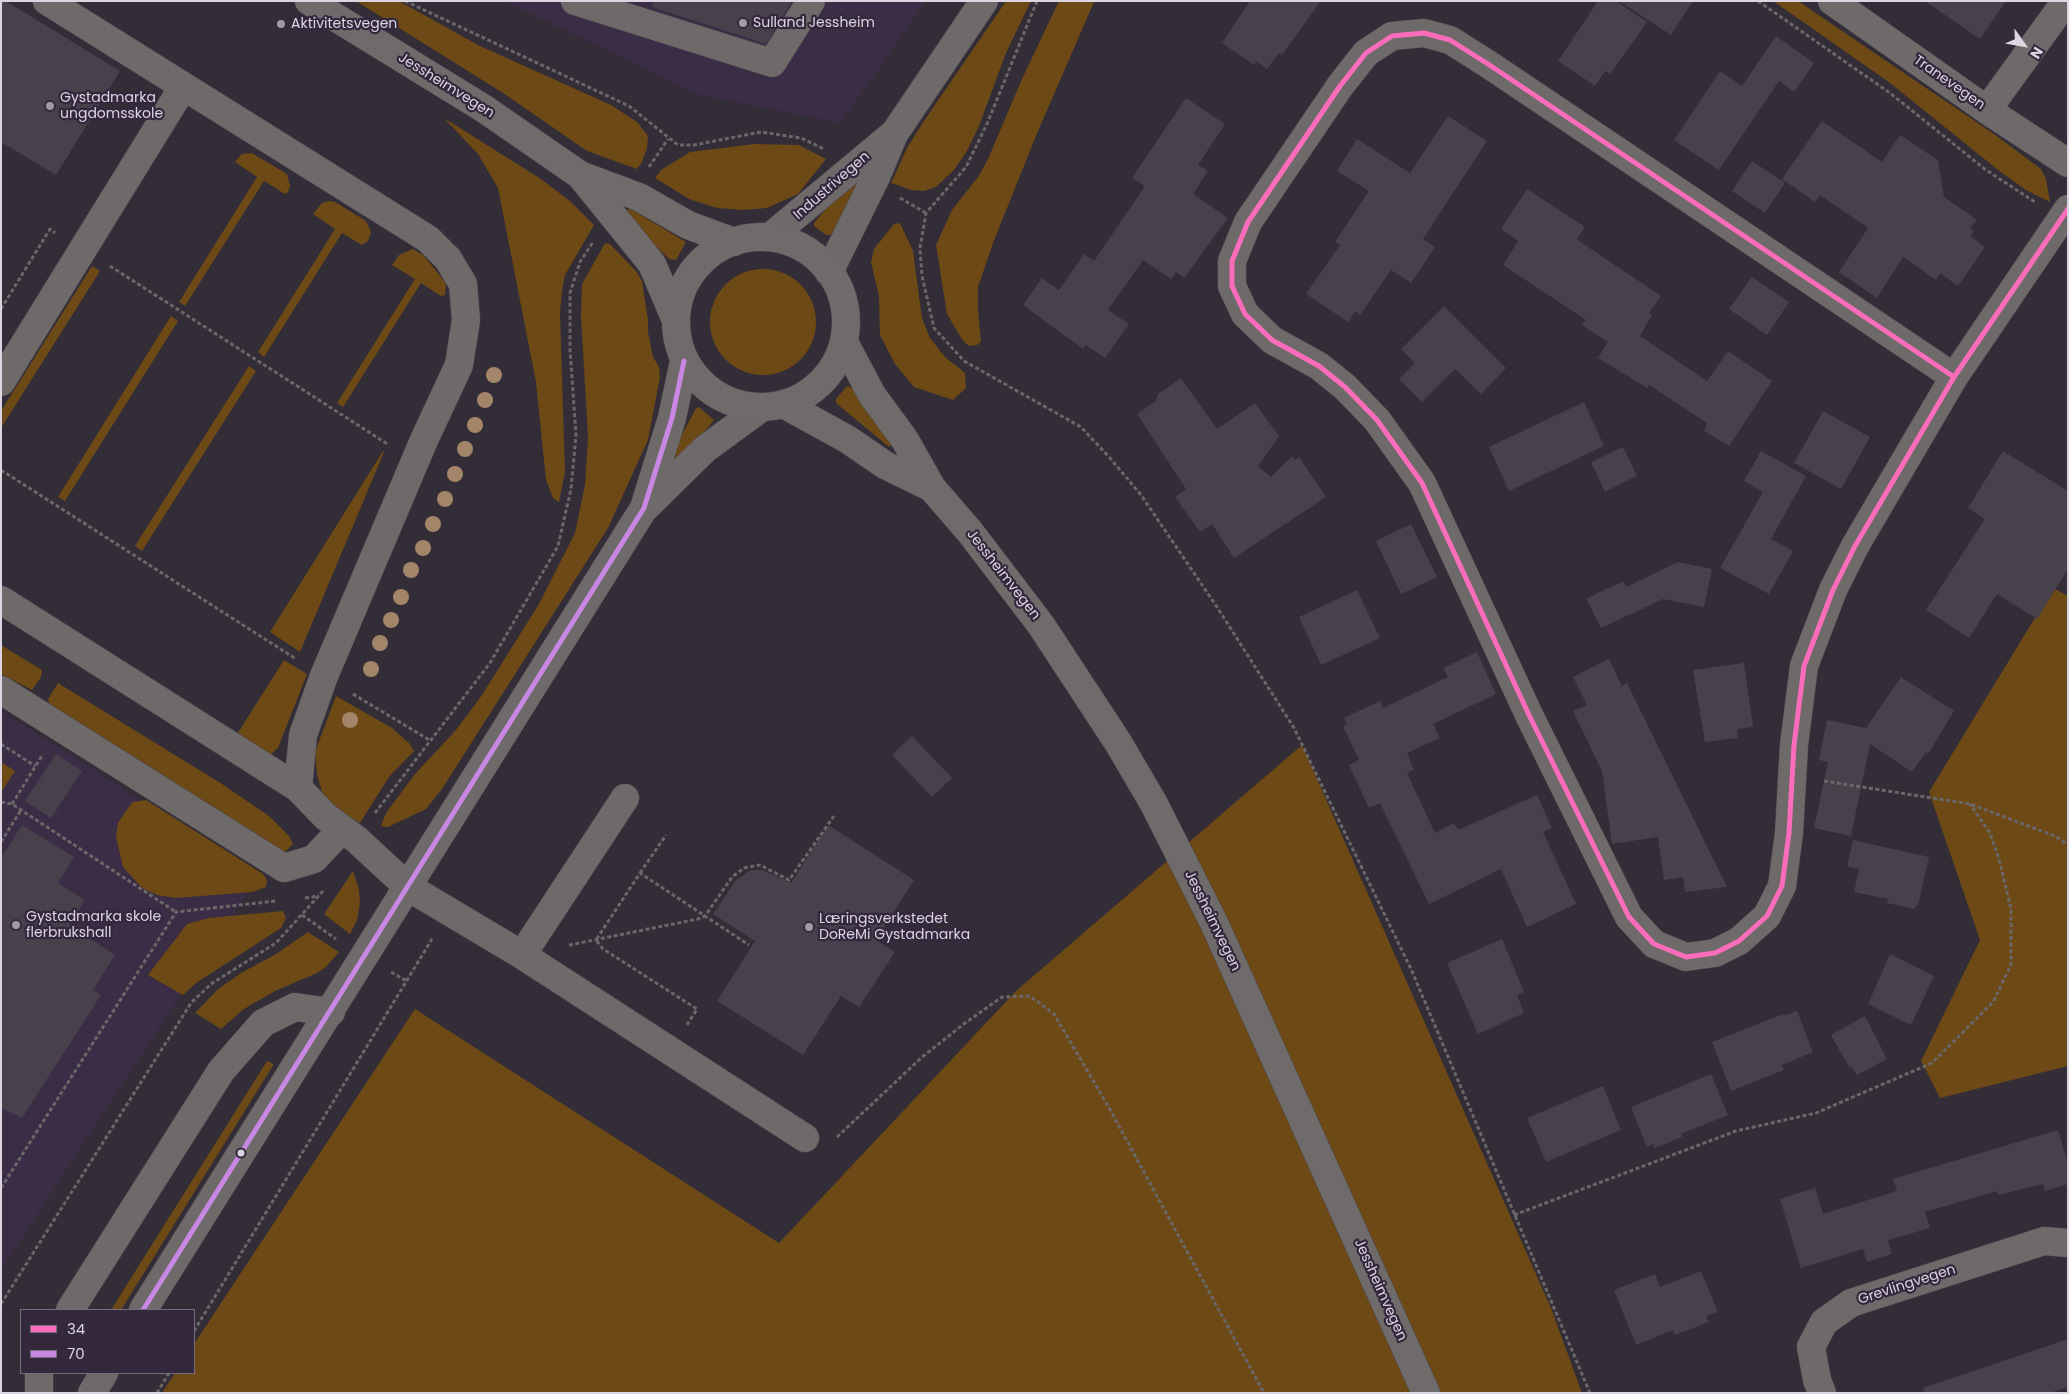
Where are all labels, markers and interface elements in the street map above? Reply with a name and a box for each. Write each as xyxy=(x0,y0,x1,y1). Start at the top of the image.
place label: Sulland Jessheim xyxy=(753,15,875,31)
place label: Aktivitetsvegen xyxy=(291,16,397,32)
marker: Sulland Jessheim xyxy=(737,17,749,29)
marker: Aktivitetsvegen xyxy=(275,18,287,30)
north arrow xyxy=(1999,20,2049,70)
text: N xyxy=(2025,43,2048,63)
street label: Jessheimvegen xyxy=(395,50,497,122)
street label: Tranevegen xyxy=(1910,52,1988,114)
place label: Gystadmarka ungdomsskole xyxy=(60,90,163,122)
marker: Gystadmarka ungdomsskole xyxy=(44,100,56,112)
street label: Industrivegen xyxy=(790,148,874,224)
street label: Jessheimvegen xyxy=(963,527,1043,623)
street label: Jessheimvegen xyxy=(1180,868,1244,974)
place label: Gystadmarka skole flerbrukshall xyxy=(26,909,161,942)
place label: Læringsverkstedet DoReMi Gystadmarka xyxy=(819,911,970,944)
marker: Gystadmarka skole flerbrukshall xyxy=(10,919,22,931)
marker: Læringsverkstedet DoReMi Gystadmarka xyxy=(803,921,815,933)
unlabelled marker xyxy=(236,1148,246,1158)
street label: Jessheimvegen xyxy=(1350,1236,1410,1344)
street label: Grevlingvegen xyxy=(1856,1261,1958,1309)
legend xyxy=(20,1309,195,1374)
text: 34 xyxy=(67,1318,85,1339)
text: 70 xyxy=(67,1343,85,1364)

